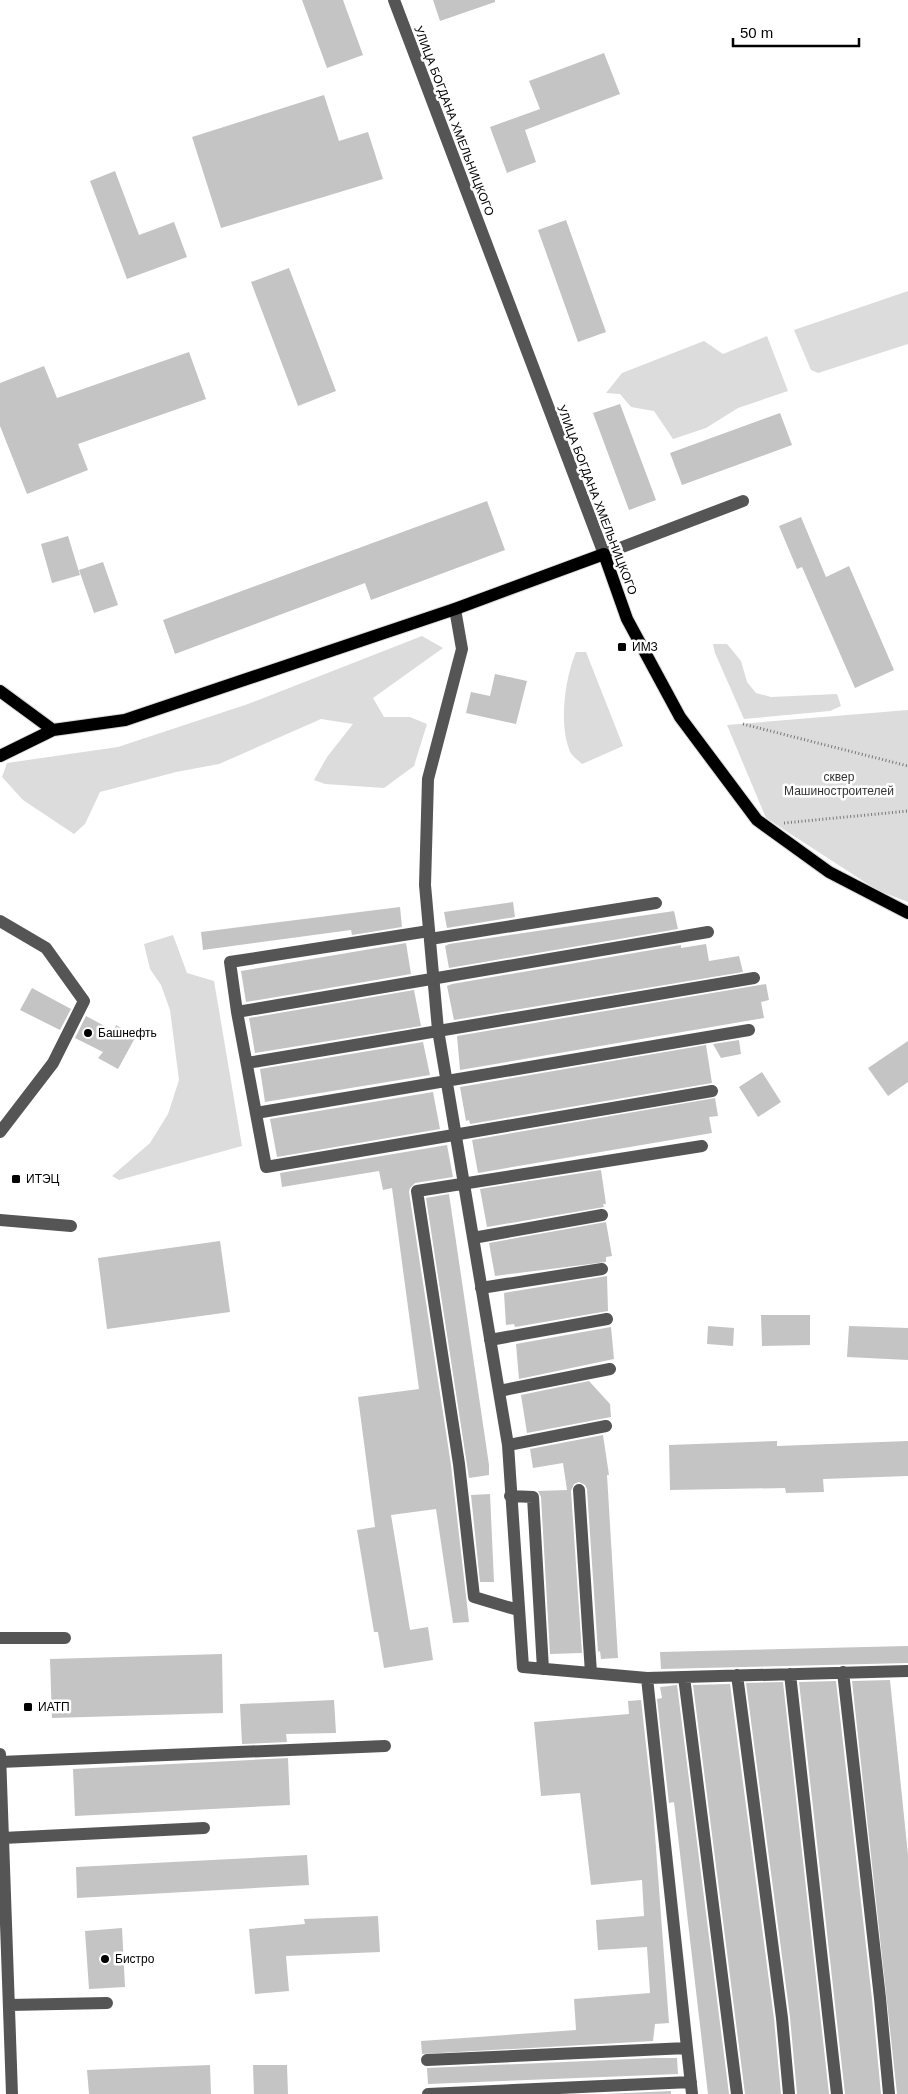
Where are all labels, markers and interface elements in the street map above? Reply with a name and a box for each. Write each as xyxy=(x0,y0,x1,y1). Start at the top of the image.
scale bar xyxy=(733,15,859,47)
street label: УЛИЦА БОГДАНА ХМЕЛЬНИЦКОГО xyxy=(411,24,497,218)
text: 50 m xyxy=(740,24,773,41)
street label: УЛИЦА БОГДАНА ХМЕЛЬНИЦКОГО xyxy=(554,403,640,597)
place label: ИМЗ xyxy=(632,640,658,654)
marker: ИМЗ xyxy=(616,641,628,653)
park label: сквер Машиностроителей xyxy=(784,770,894,798)
place label: Башнефть xyxy=(98,1026,157,1040)
marker: Башнефть xyxy=(82,1027,94,1039)
place label: ИТЭЦ xyxy=(26,1172,60,1186)
marker: ИТЭЦ xyxy=(10,1173,22,1185)
place label: ИАТП xyxy=(38,1700,70,1714)
marker: ИАТП xyxy=(22,1701,34,1713)
place label: Бистро xyxy=(115,1952,155,1966)
marker: Бистро xyxy=(99,1953,111,1965)

